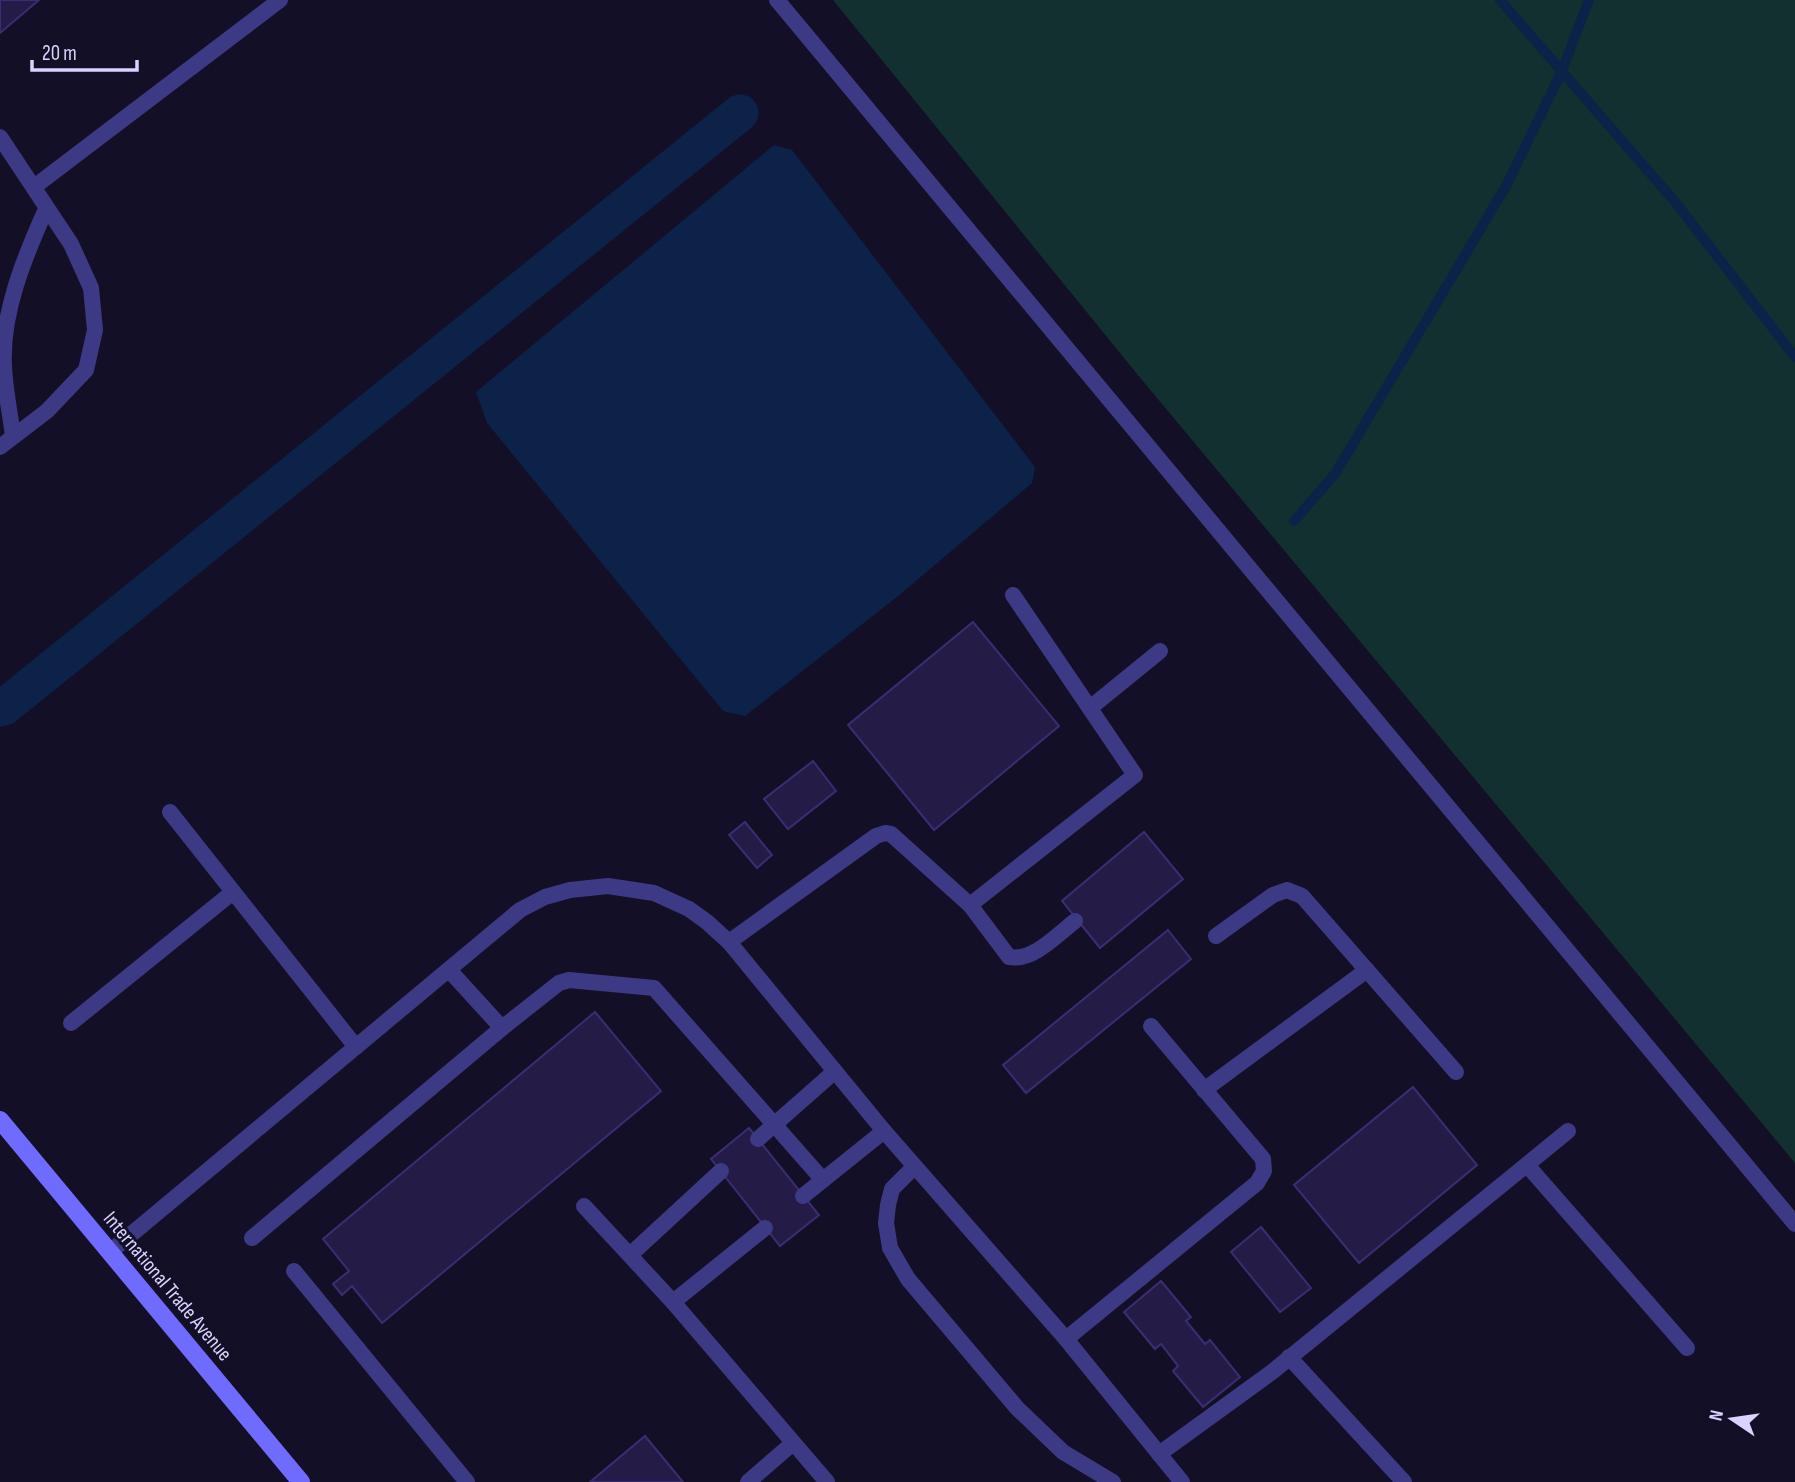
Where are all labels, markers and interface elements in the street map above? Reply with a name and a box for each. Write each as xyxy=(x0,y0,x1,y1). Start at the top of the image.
scale bar xyxy=(32,28,136,72)
text: 20 m xyxy=(42,41,77,66)
street label: International Trade Avenue xyxy=(98,1207,237,1366)
north arrow xyxy=(1697,1384,1767,1454)
text: N xyxy=(1705,1408,1729,1423)

